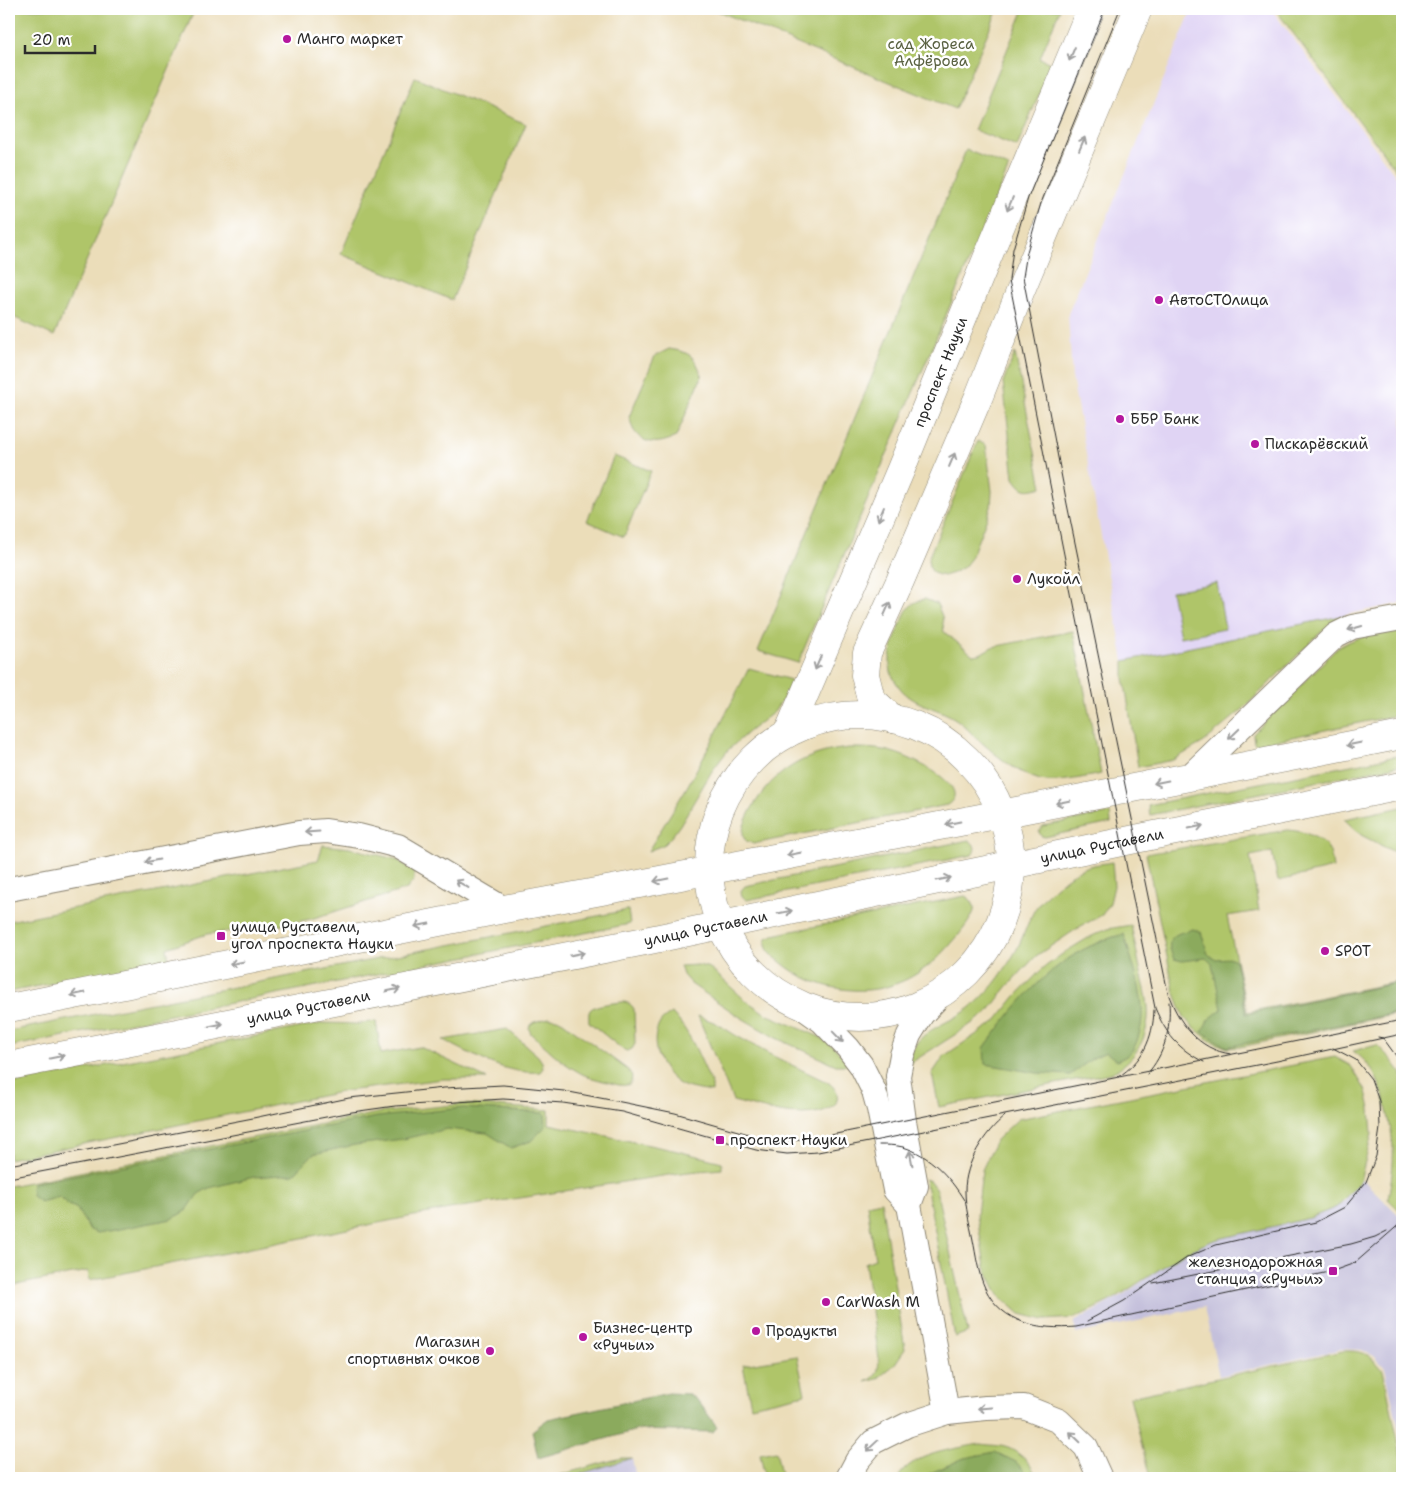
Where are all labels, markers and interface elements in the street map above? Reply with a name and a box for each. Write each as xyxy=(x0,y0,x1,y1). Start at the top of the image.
scale bar xyxy=(25,22,95,54)
place label: Манго маркет xyxy=(297,29,403,49)
text: 20 m xyxy=(32,30,71,50)
marker: Манго маркет xyxy=(281,33,293,45)
park label: сад Жореса Алфёрова xyxy=(888,34,975,71)
one-way arrow xyxy=(1067,46,1077,61)
one-way arrow xyxy=(1078,136,1087,152)
one-way arrow xyxy=(1004,196,1013,211)
place label: АвтоСТОлица xyxy=(1169,290,1269,310)
marker: АвтоСТОлица xyxy=(1153,294,1165,306)
street label: проспект Науки xyxy=(909,314,972,430)
place label: ББР Банк xyxy=(1130,409,1199,429)
marker: ББР Банк xyxy=(1114,413,1126,425)
place label: Пискарёвский xyxy=(1265,434,1368,454)
marker: Пискарёвский xyxy=(1249,438,1261,450)
one-way arrow xyxy=(947,453,957,468)
one-way arrow xyxy=(876,506,886,521)
place label: Лукойл xyxy=(1027,569,1081,589)
marker: Лукойл xyxy=(1011,573,1023,585)
one-way arrow xyxy=(883,602,893,617)
one-way arrow xyxy=(1347,623,1363,633)
one-way arrow xyxy=(812,655,822,670)
one-way arrow xyxy=(1228,728,1240,740)
one-way arrow xyxy=(1347,740,1363,749)
one-way arrow xyxy=(1153,778,1169,787)
one-way arrow xyxy=(1056,797,1072,807)
one-way arrow xyxy=(946,819,962,829)
one-way arrow xyxy=(1188,822,1204,831)
street label: улица Руставели xyxy=(1039,823,1166,869)
one-way arrow xyxy=(304,828,320,837)
one-way arrow xyxy=(786,850,802,859)
one-way arrow xyxy=(144,856,160,866)
one-way arrow xyxy=(936,874,952,883)
one-way arrow xyxy=(653,875,669,885)
one-way arrow xyxy=(456,878,470,888)
street label: улица Руставели xyxy=(642,906,769,951)
one-way arrow xyxy=(777,907,793,916)
place label: улица Руставели, угол проспекта Науки xyxy=(231,917,394,954)
one-way arrow xyxy=(415,921,431,931)
marker: улица Руставели, угол проспекта Науки xyxy=(215,930,227,942)
place label: SPOT xyxy=(1335,941,1371,961)
marker: SPOT xyxy=(1319,945,1331,957)
one-way arrow xyxy=(568,949,584,958)
one-way arrow xyxy=(229,958,245,968)
street label: улица Руставели xyxy=(245,985,372,1029)
one-way arrow xyxy=(384,985,400,995)
one-way arrow xyxy=(70,990,86,1000)
one-way arrow xyxy=(208,1020,224,1030)
one-way arrow xyxy=(832,1031,844,1044)
one-way arrow xyxy=(48,1052,64,1061)
place label: проспект Науки xyxy=(730,1130,847,1150)
marker: проспект Науки xyxy=(714,1134,726,1146)
one-way arrow xyxy=(906,1151,916,1167)
place label: железнодорожная станция «Ручьи» xyxy=(1189,1252,1323,1289)
marker: железнодорожная станция «Ручьи» xyxy=(1327,1265,1339,1277)
place label: CarWash M xyxy=(836,1292,920,1312)
marker: CarWash M xyxy=(820,1296,832,1308)
place label: Бизнес-центр «Ручьи» xyxy=(593,1318,693,1355)
place label: Продукты xyxy=(766,1321,837,1341)
marker: Продукты xyxy=(750,1325,762,1337)
marker: Бизнес-центр «Ручьи» xyxy=(577,1331,589,1343)
place label: Магазин спортивных очков xyxy=(347,1332,480,1369)
marker: Магазин спортивных очков xyxy=(484,1345,496,1357)
one-way arrow xyxy=(977,1404,993,1413)
one-way arrow xyxy=(1069,1431,1082,1443)
one-way arrow xyxy=(865,1440,878,1451)

